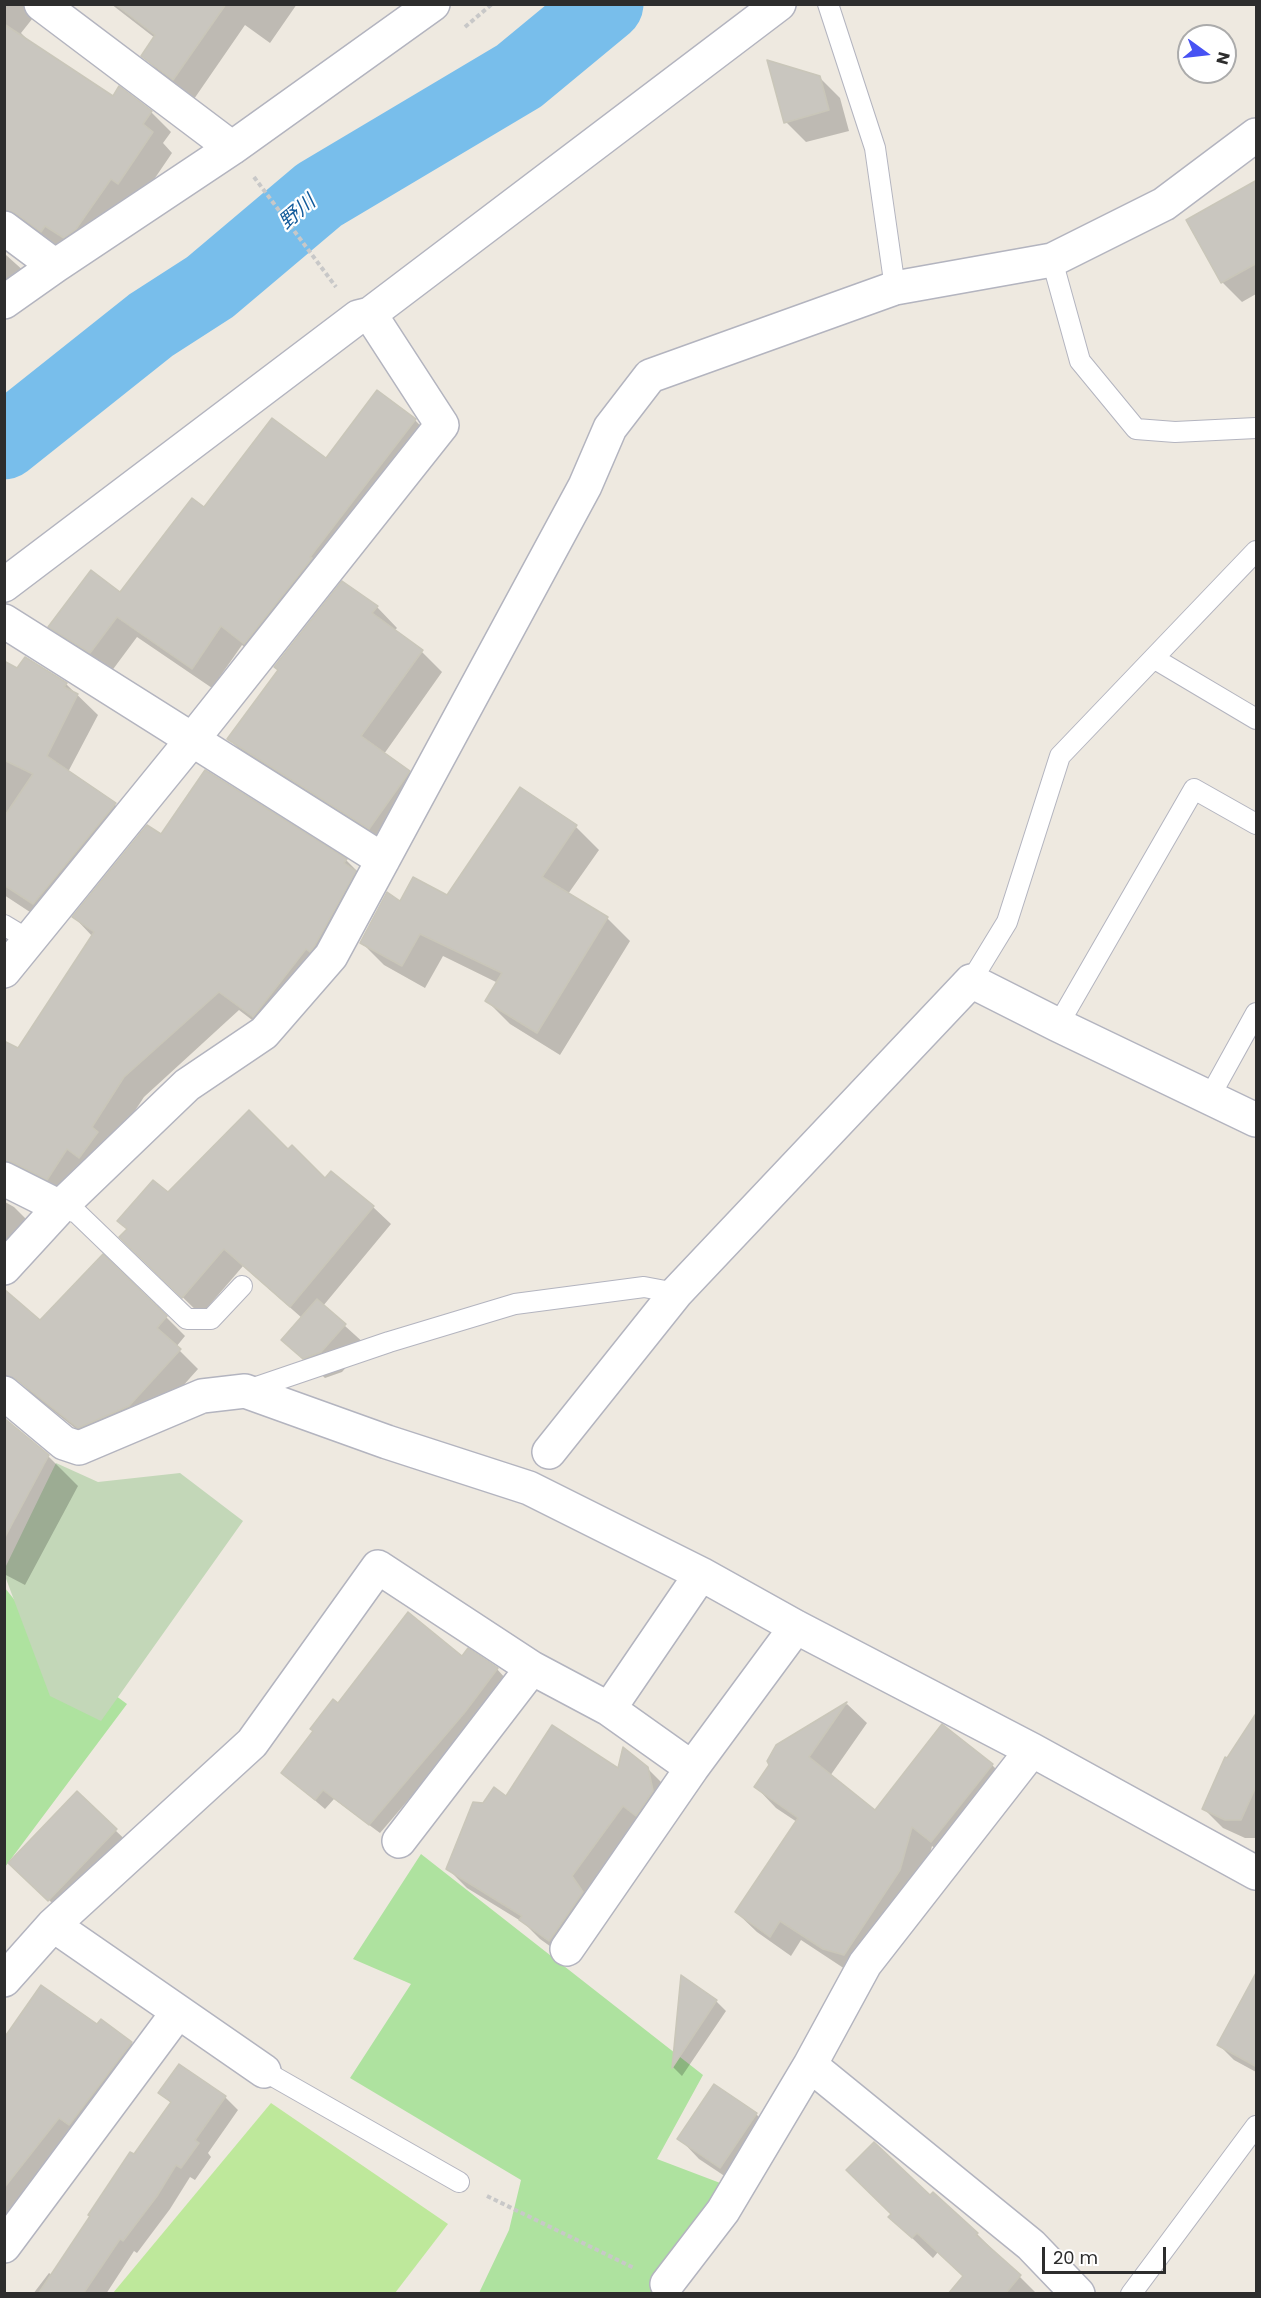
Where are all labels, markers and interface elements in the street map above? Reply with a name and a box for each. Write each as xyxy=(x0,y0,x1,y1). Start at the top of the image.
north arrow xyxy=(1177,24,1237,84)
text: N xyxy=(1210,49,1236,67)
water label: 野川 xyxy=(275,191,321,235)
scale bar xyxy=(1045,2235,1170,2273)
text: 20 m xyxy=(1053,2245,1098,2270)

